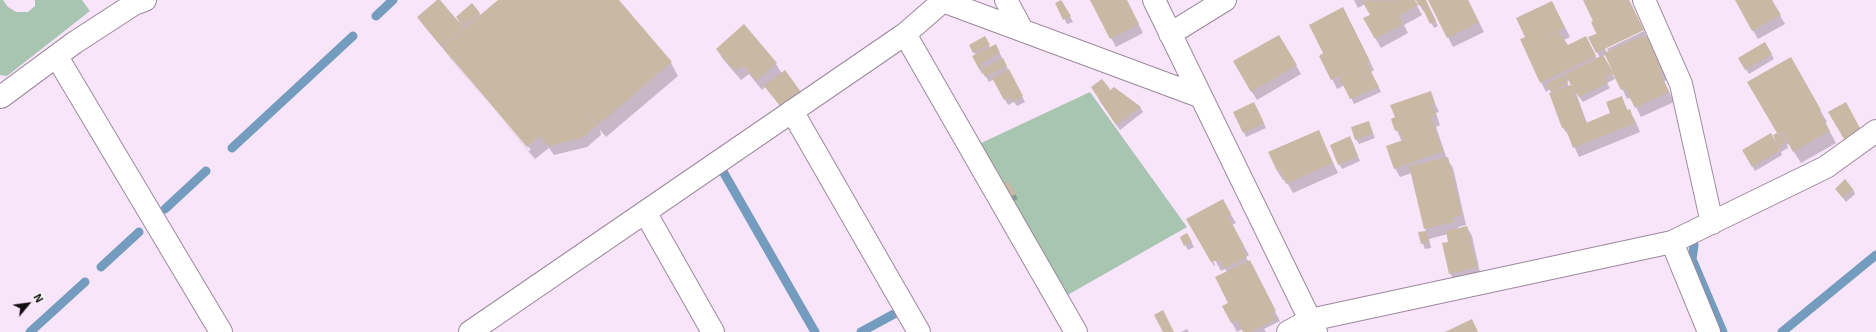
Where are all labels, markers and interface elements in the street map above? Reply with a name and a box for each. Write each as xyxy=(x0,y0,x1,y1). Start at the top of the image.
north arrow xyxy=(8,284,48,324)
text: N xyxy=(31,291,47,305)

